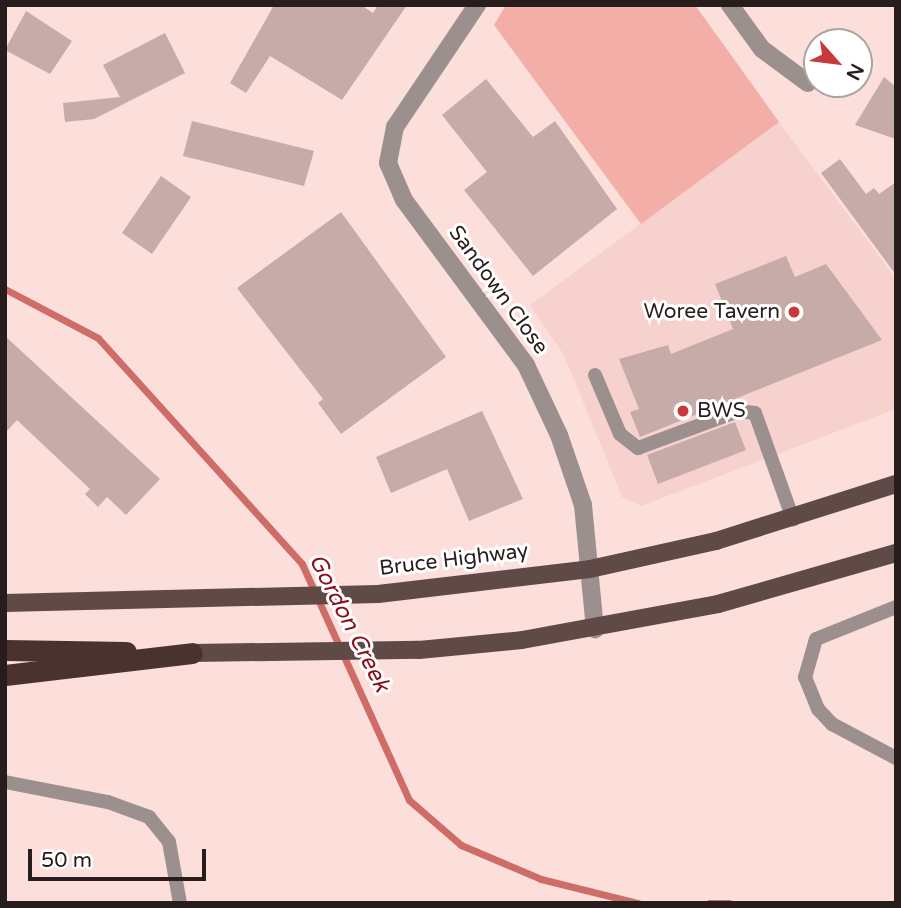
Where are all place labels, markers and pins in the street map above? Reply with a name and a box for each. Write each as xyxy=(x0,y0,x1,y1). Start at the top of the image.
place label: Woree Tavern xyxy=(644,299,780,325)
marker: Woree Tavern xyxy=(786,304,802,320)
place label: BWS xyxy=(697,398,746,424)
marker: BWS xyxy=(675,403,691,419)

